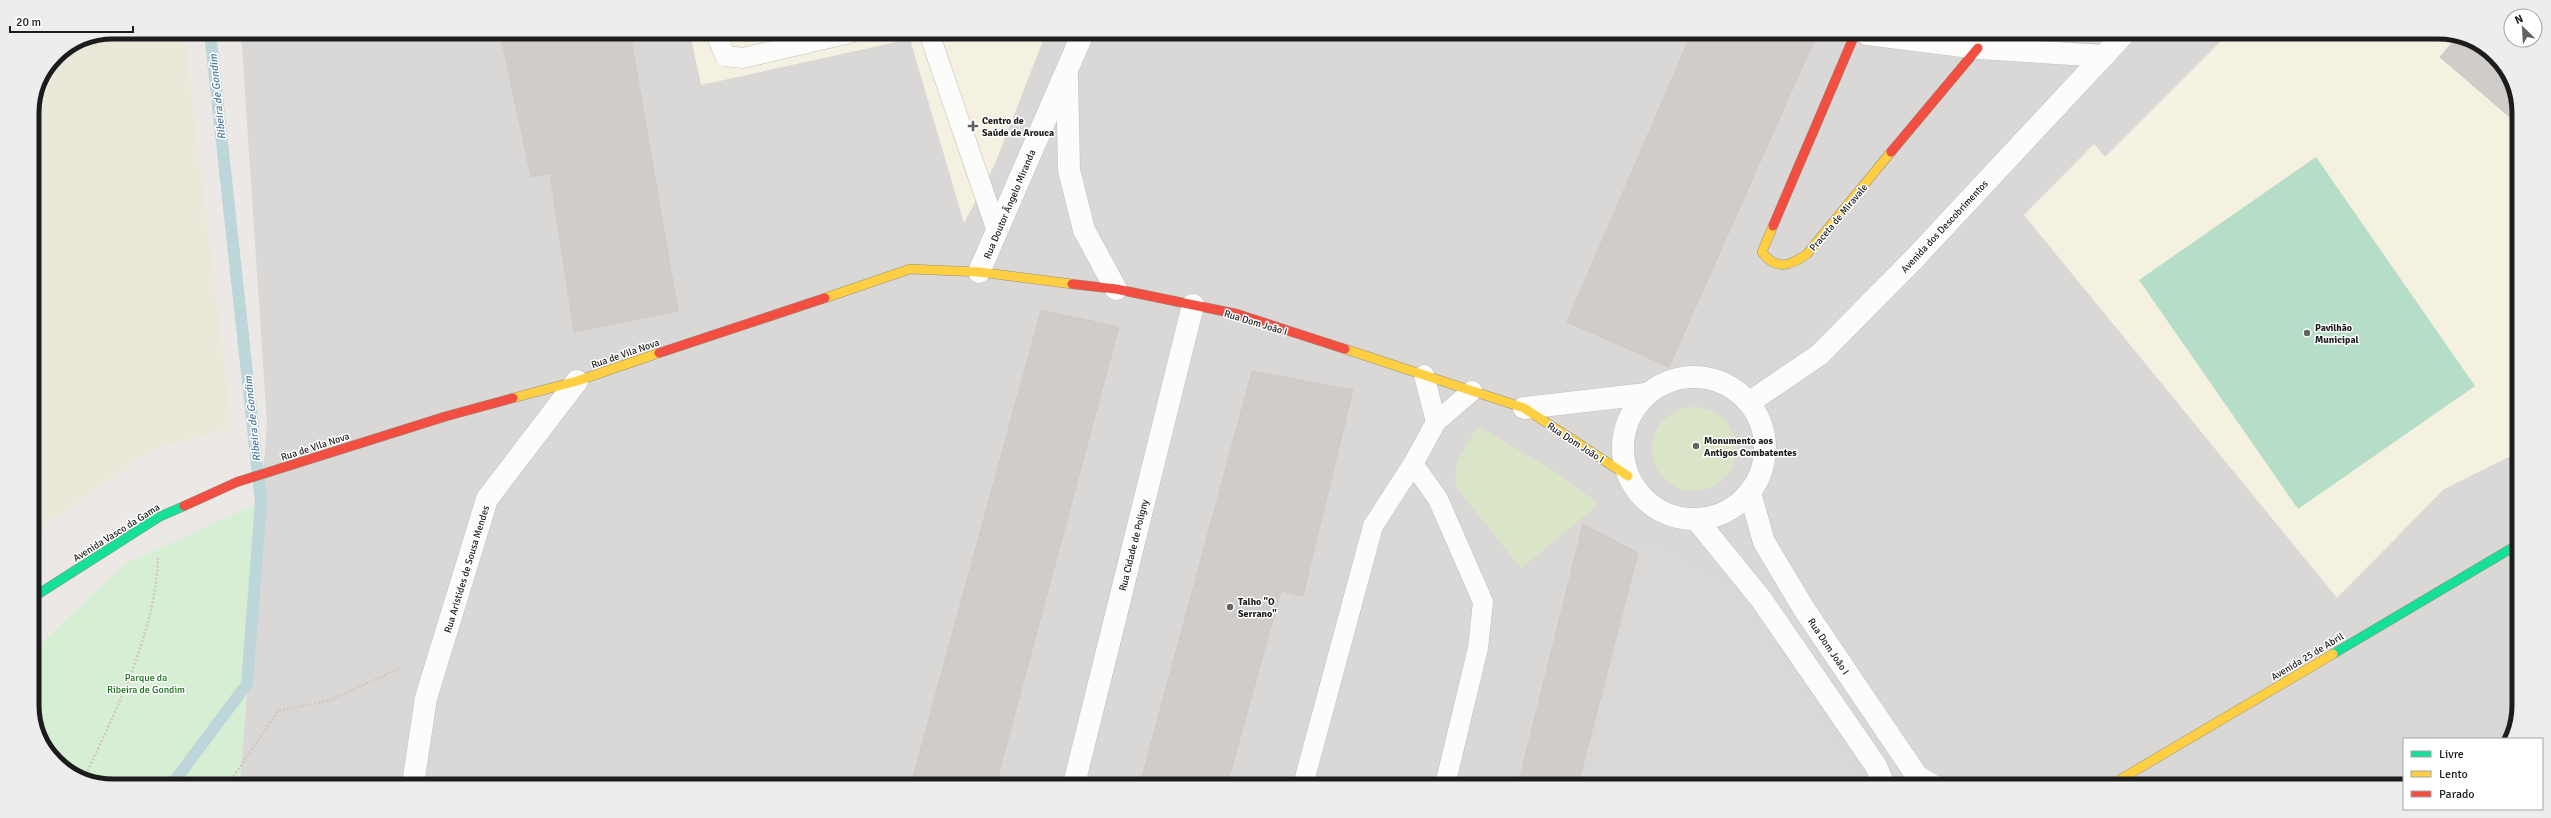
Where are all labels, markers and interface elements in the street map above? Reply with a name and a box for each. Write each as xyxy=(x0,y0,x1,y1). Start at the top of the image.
scale bar xyxy=(10,8,133,34)
north arrow xyxy=(2503,8,2543,48)
text: N xyxy=(2513,12,2525,27)
text: 20 m xyxy=(16,15,41,30)
water label: Ribeira de Gondim xyxy=(206,52,228,140)
place label: Centro de Saúde de Arouca xyxy=(982,115,1054,139)
marker: Centro de Saúde de Arouca xyxy=(967,120,979,132)
street label: Rua Doutor Ângelo Miranda xyxy=(981,148,1038,261)
street label: Avenida dos Descobrimentos xyxy=(1899,177,1991,275)
street label: Praceta de Miravale xyxy=(1807,182,1870,254)
street label: Rua Dom João I xyxy=(1223,308,1289,338)
place label: Pavilhão Municipal xyxy=(2315,322,2359,346)
marker: Pavilhão Municipal xyxy=(2302,328,2312,338)
street label: Rua de Vila Nova xyxy=(590,337,661,371)
water label: Ribeira de Gondim xyxy=(241,374,263,462)
street label: Rua Dom João I xyxy=(1545,420,1606,466)
street label: Rua de Vila Nova xyxy=(280,430,351,464)
place label: Monumento aos Antigos Combatentes xyxy=(1704,435,1797,459)
marker: Monumento aos Antigos Combatentes xyxy=(1691,441,1701,451)
street label: Rua Cidade de Poligny xyxy=(1117,498,1151,592)
street label: Avenida Vasco da Gama xyxy=(71,501,162,564)
street label: Rua Aristides de Sousa Mendes xyxy=(442,504,492,634)
place label: Talho "O Serrano" xyxy=(1238,596,1277,620)
marker: Talho "O Serrano" xyxy=(1225,602,1235,612)
street label: Rua Dom João I xyxy=(1805,616,1851,677)
street label: Avenida 25 de Abril xyxy=(2269,630,2346,683)
park label: Parque da Ribeira de Gondim xyxy=(107,672,185,696)
legend xyxy=(2403,738,2543,810)
text: Livre xyxy=(2439,747,2464,762)
text: Lento xyxy=(2439,767,2468,782)
text: Parado xyxy=(2439,787,2475,802)

